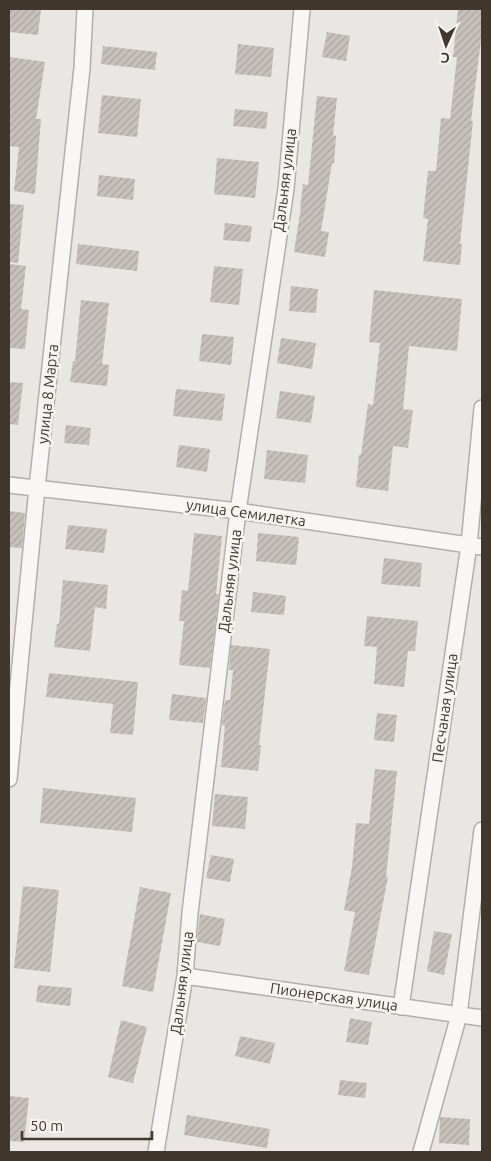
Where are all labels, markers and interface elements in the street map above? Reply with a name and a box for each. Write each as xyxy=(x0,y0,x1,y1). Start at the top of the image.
north arrow xyxy=(421,20,471,70)
text: С xyxy=(440,50,450,66)
street label: Дальняя улица xyxy=(270,127,299,233)
street label: улица 8 Марта xyxy=(34,343,61,445)
street label: улица Семилетка xyxy=(185,496,307,529)
street label: Дальняя улица xyxy=(215,528,244,634)
street label: Песчаная улица xyxy=(428,652,461,764)
street label: Дальняя улица xyxy=(167,930,196,1036)
street label: Пионерская улица xyxy=(269,979,399,1014)
scale bar xyxy=(22,1108,152,1140)
text: 50 m xyxy=(30,1117,63,1134)

